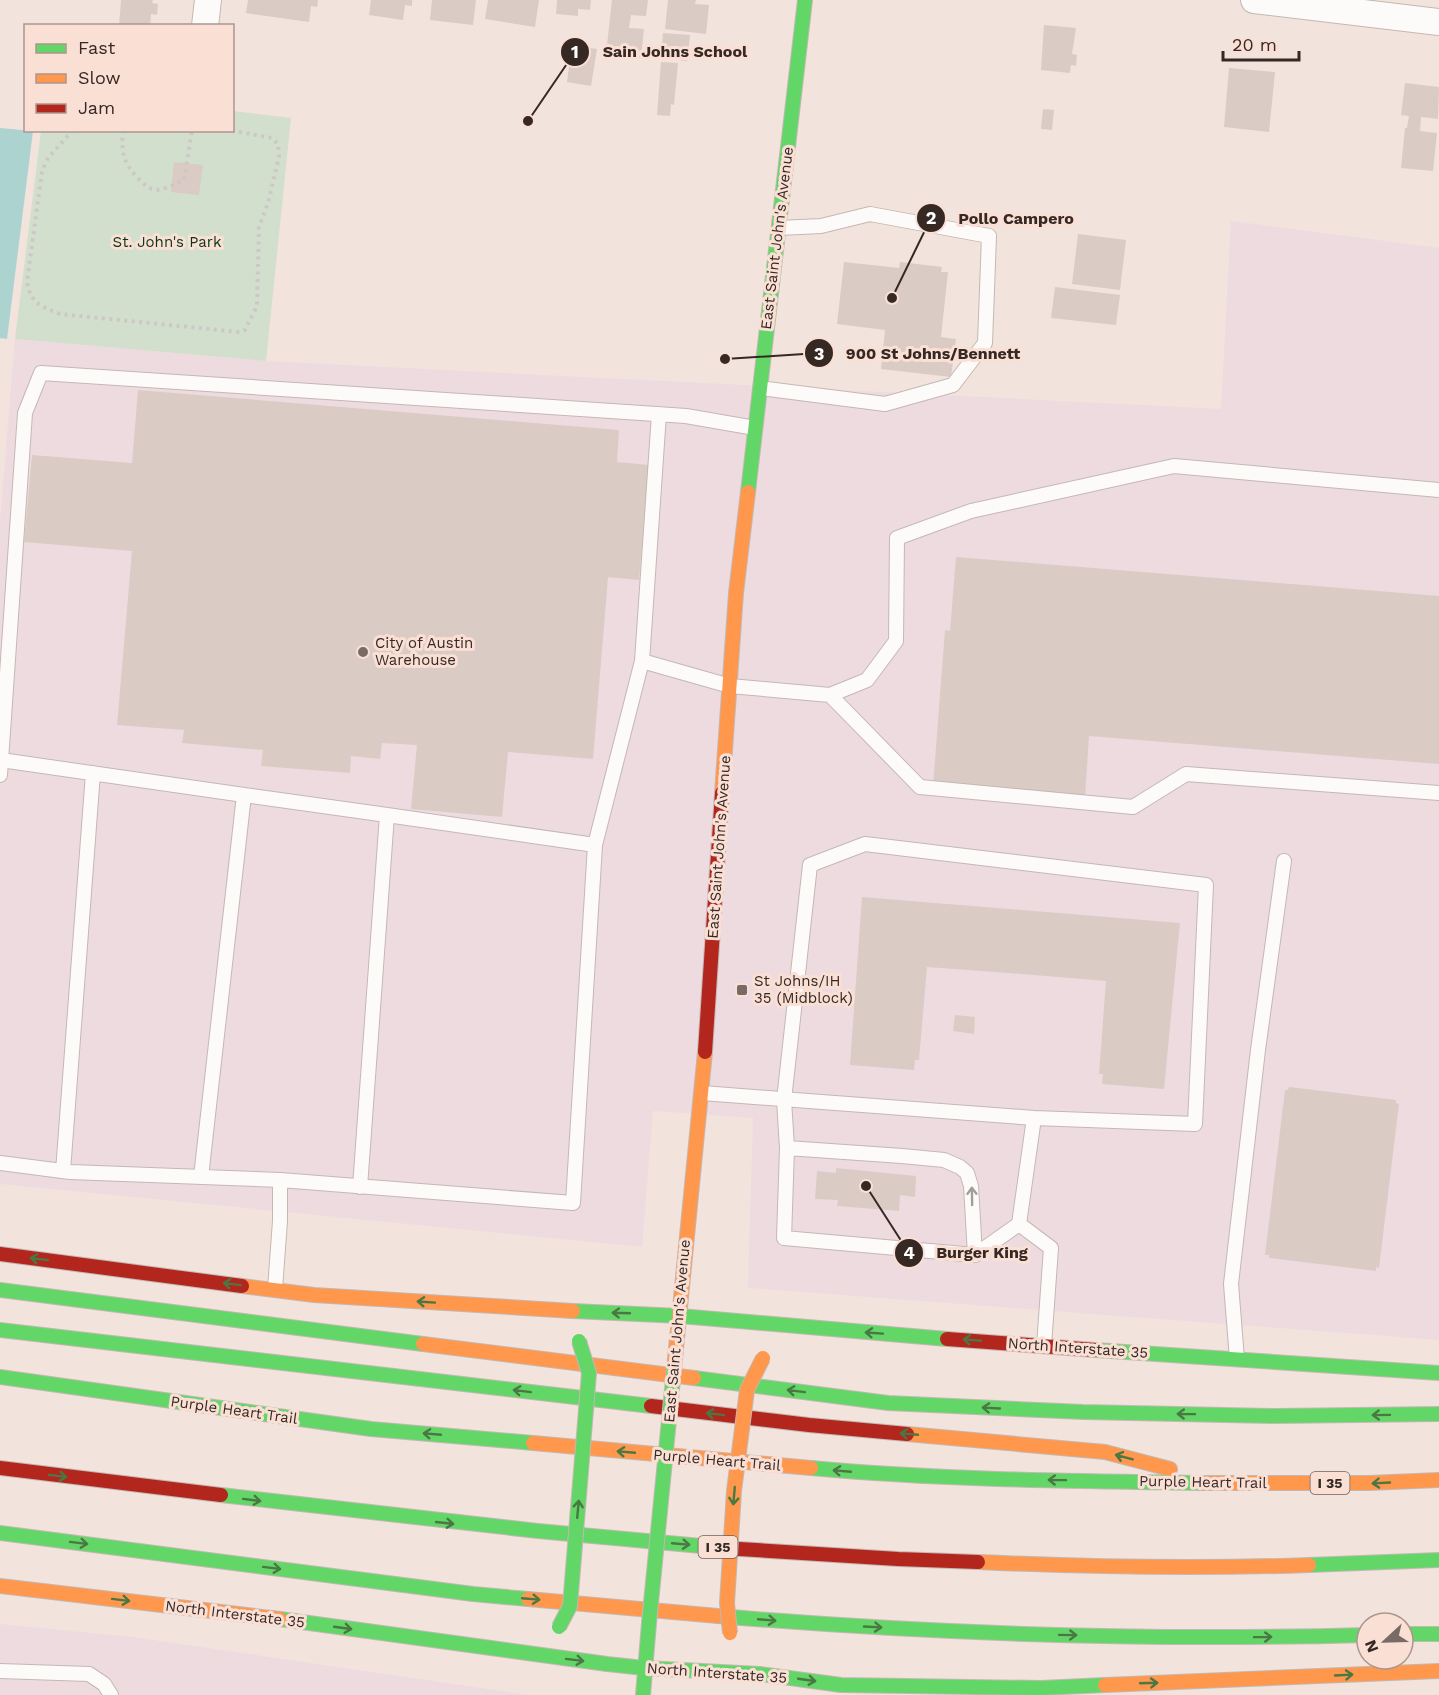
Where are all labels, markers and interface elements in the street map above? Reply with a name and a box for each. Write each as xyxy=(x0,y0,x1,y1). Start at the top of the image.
legend xyxy=(24,24,234,132)
scale bar xyxy=(1223,24,1300,62)
text: 20 m xyxy=(1232,34,1277,55)
callout: Sain Johns School xyxy=(560,35,759,69)
text: Fast xyxy=(78,37,116,58)
text: 1 xyxy=(571,41,579,62)
text: Sain Johns School xyxy=(603,42,748,61)
text: Slow xyxy=(78,67,121,88)
text: Jam xyxy=(78,97,115,118)
street label: East Saint John's Avenue xyxy=(757,146,797,330)
callout: Pollo Campero xyxy=(916,201,1086,235)
text: 2 xyxy=(926,207,936,228)
text: Pollo Campero xyxy=(958,209,1074,228)
park label: St. John's Park xyxy=(113,233,222,251)
callout: 900 St Johns/Bennett xyxy=(804,336,1033,370)
text: 3 xyxy=(814,343,824,364)
text: 900 St Johns/Bennett xyxy=(846,344,1020,363)
place label: City of Austin Warehouse xyxy=(375,634,473,669)
marker: City of Austin Warehouse xyxy=(356,645,370,659)
street label: East Saint John's Avenue xyxy=(704,755,734,939)
place label: St Johns/IH 35 (Midblock) xyxy=(754,972,853,1007)
marker: St Johns/IH 35 (Midblock) xyxy=(735,983,749,997)
one-way arrow xyxy=(966,1187,977,1207)
callout: Burger King xyxy=(894,1236,1040,1270)
street label: East Saint John's Avenue xyxy=(660,1239,694,1423)
text: 4 xyxy=(903,1242,915,1263)
text: Burger King xyxy=(936,1243,1028,1262)
one-way arrow xyxy=(30,1253,49,1264)
one-way arrow xyxy=(223,1278,243,1289)
one-way arrow xyxy=(417,1296,437,1307)
one-way arrow xyxy=(612,1307,632,1318)
one-way arrow xyxy=(865,1327,885,1338)
one-way arrow xyxy=(963,1334,983,1345)
street label: North Interstate 35 xyxy=(1007,1334,1149,1362)
one-way arrow xyxy=(512,1386,532,1397)
one-way arrow xyxy=(787,1386,807,1397)
street label: Purple Heart Trail xyxy=(169,1392,299,1428)
one-way arrow xyxy=(981,1402,1001,1413)
one-way arrow xyxy=(706,1408,726,1419)
one-way arrow xyxy=(1176,1408,1196,1420)
one-way arrow xyxy=(1371,1409,1391,1421)
one-way arrow xyxy=(423,1428,443,1439)
one-way arrow xyxy=(900,1428,920,1439)
street label: Purple Heart Trail xyxy=(652,1445,782,1475)
one-way arrow xyxy=(617,1446,637,1457)
one-way arrow xyxy=(1114,1451,1133,1463)
one-way arrow xyxy=(832,1465,852,1476)
one-way arrow xyxy=(48,1470,67,1481)
street label: Purple Heart Trail xyxy=(1139,1472,1268,1492)
road number: I 35 xyxy=(1310,1472,1350,1494)
one-way arrow xyxy=(1048,1474,1068,1486)
one-way arrow xyxy=(1371,1477,1391,1488)
one-way arrow xyxy=(728,1485,739,1505)
one-way arrow xyxy=(241,1495,261,1506)
one-way arrow xyxy=(573,1499,584,1519)
one-way arrow xyxy=(435,1517,455,1528)
road number: I 35 xyxy=(698,1536,738,1558)
one-way arrow xyxy=(68,1538,88,1549)
one-way arrow xyxy=(671,1539,691,1550)
one-way arrow xyxy=(262,1563,282,1574)
one-way arrow xyxy=(521,1594,541,1605)
one-way arrow xyxy=(110,1595,130,1606)
street label: North Interstate 35 xyxy=(164,1597,306,1631)
north arrow xyxy=(1355,1611,1415,1671)
one-way arrow xyxy=(757,1615,777,1626)
one-way arrow xyxy=(863,1622,883,1633)
one-way arrow xyxy=(332,1623,352,1634)
one-way arrow xyxy=(1058,1629,1078,1641)
one-way arrow xyxy=(1253,1632,1273,1643)
text: N xyxy=(1361,1637,1383,1655)
one-way arrow xyxy=(564,1655,584,1666)
street label: North Interstate 35 xyxy=(646,1659,788,1687)
one-way arrow xyxy=(1333,1670,1353,1681)
one-way arrow xyxy=(797,1675,817,1686)
one-way arrow xyxy=(1138,1678,1158,1689)

